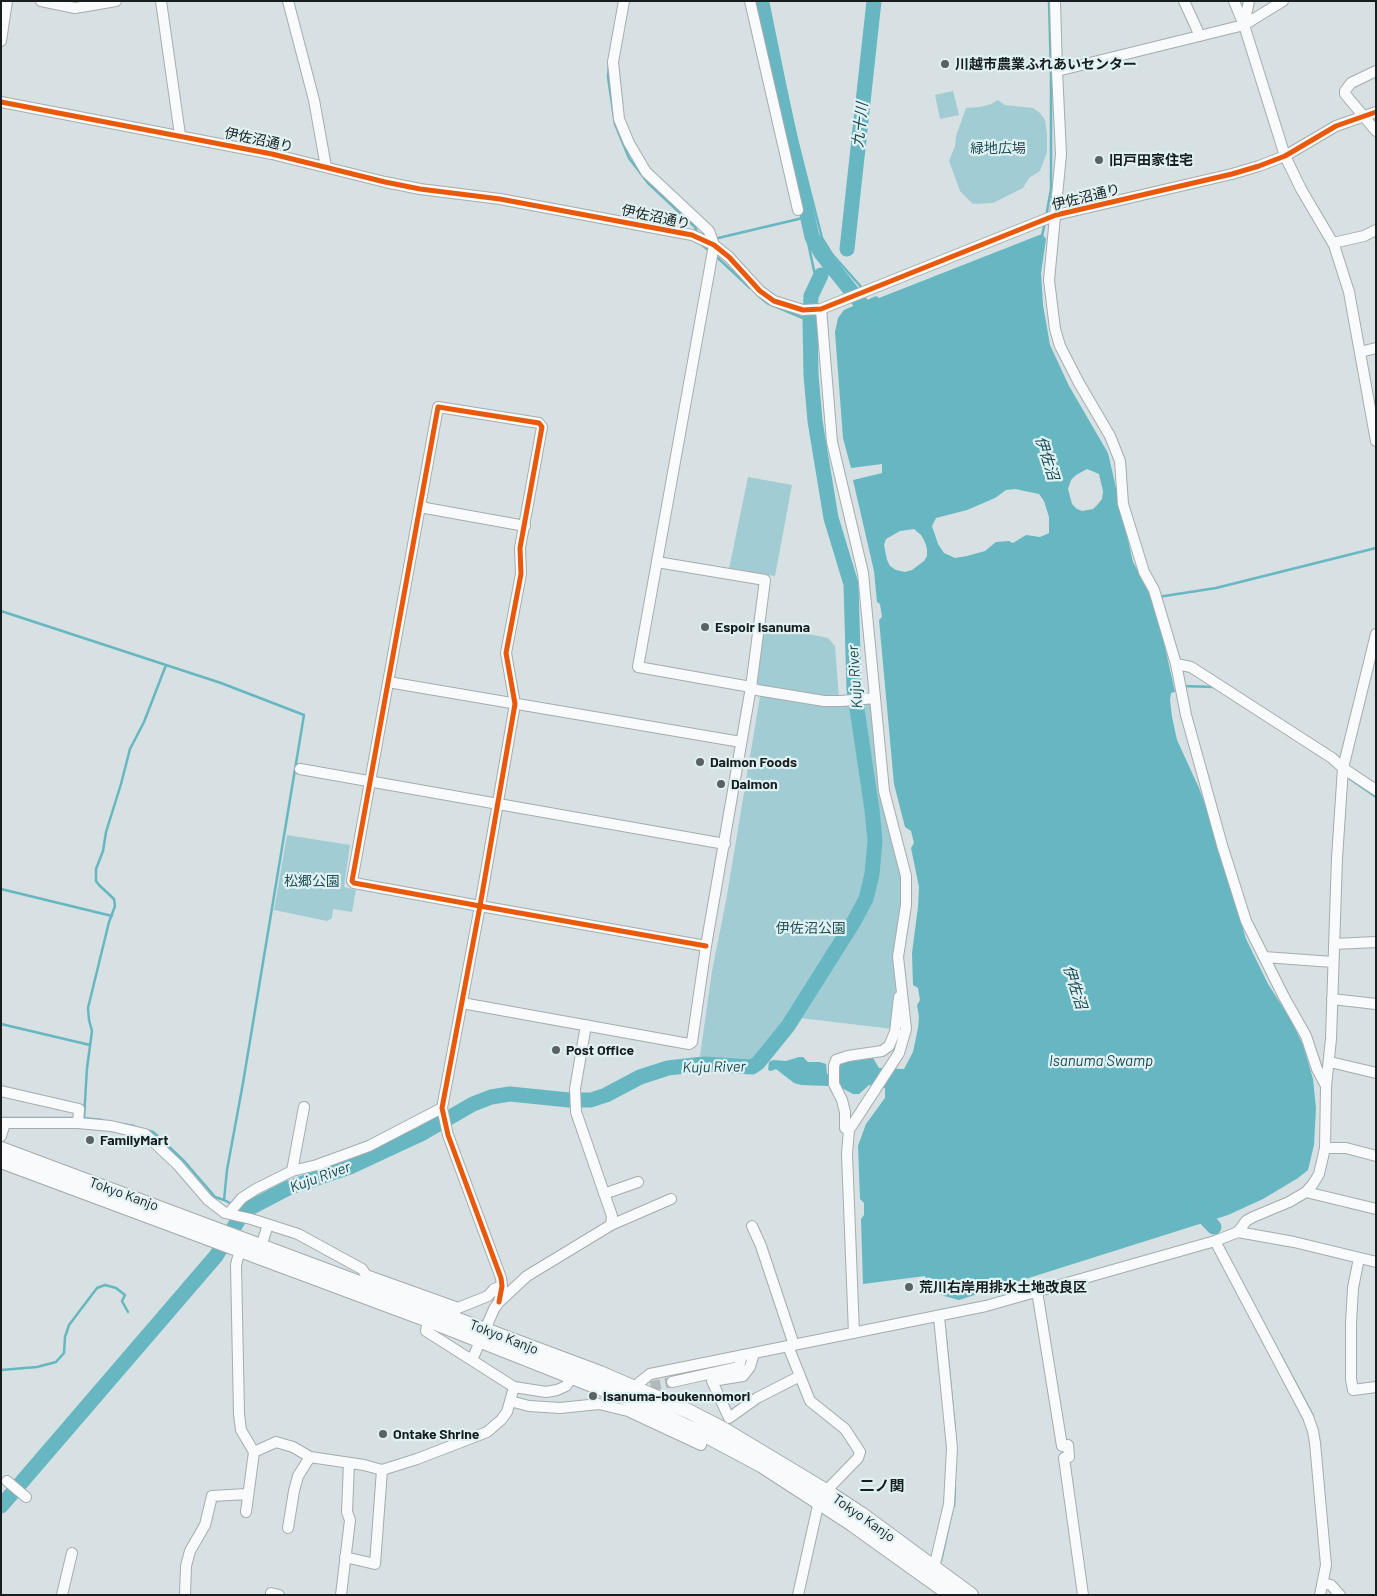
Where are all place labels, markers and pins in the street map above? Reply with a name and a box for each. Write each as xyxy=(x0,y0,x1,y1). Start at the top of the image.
place label: 川越市農業ふれあいセンター xyxy=(955,56,1137,72)
marker: 川越市農業ふれあいセンター xyxy=(939,58,951,70)
place label: 旧戸田家住宅 xyxy=(1109,152,1193,168)
marker: 旧戸田家住宅 xyxy=(1093,154,1105,166)
place label: Espoir Isanuma xyxy=(715,619,810,635)
marker: Espoir Isanuma xyxy=(699,621,711,633)
place label: Daimon Foods xyxy=(710,754,797,770)
marker: Daimon Foods xyxy=(694,756,706,768)
place label: Daimon xyxy=(731,776,778,792)
marker: Daimon xyxy=(715,778,727,790)
place label: Post Office xyxy=(566,1042,634,1058)
marker: Post Office xyxy=(550,1044,562,1056)
place label: FamilyMart xyxy=(100,1132,168,1148)
marker: FamilyMart xyxy=(84,1134,96,1146)
place label: 荒川右岸用排水土地改良区 xyxy=(919,1279,1087,1295)
marker: 荒川右岸用排水土地改良区 xyxy=(903,1281,915,1293)
place label: Isanuma-boukennomori xyxy=(603,1388,750,1404)
marker: Isanuma-boukennomori xyxy=(587,1390,599,1402)
place label: Ontake Shrine xyxy=(393,1426,480,1442)
marker: Ontake Shrine xyxy=(377,1428,389,1440)

